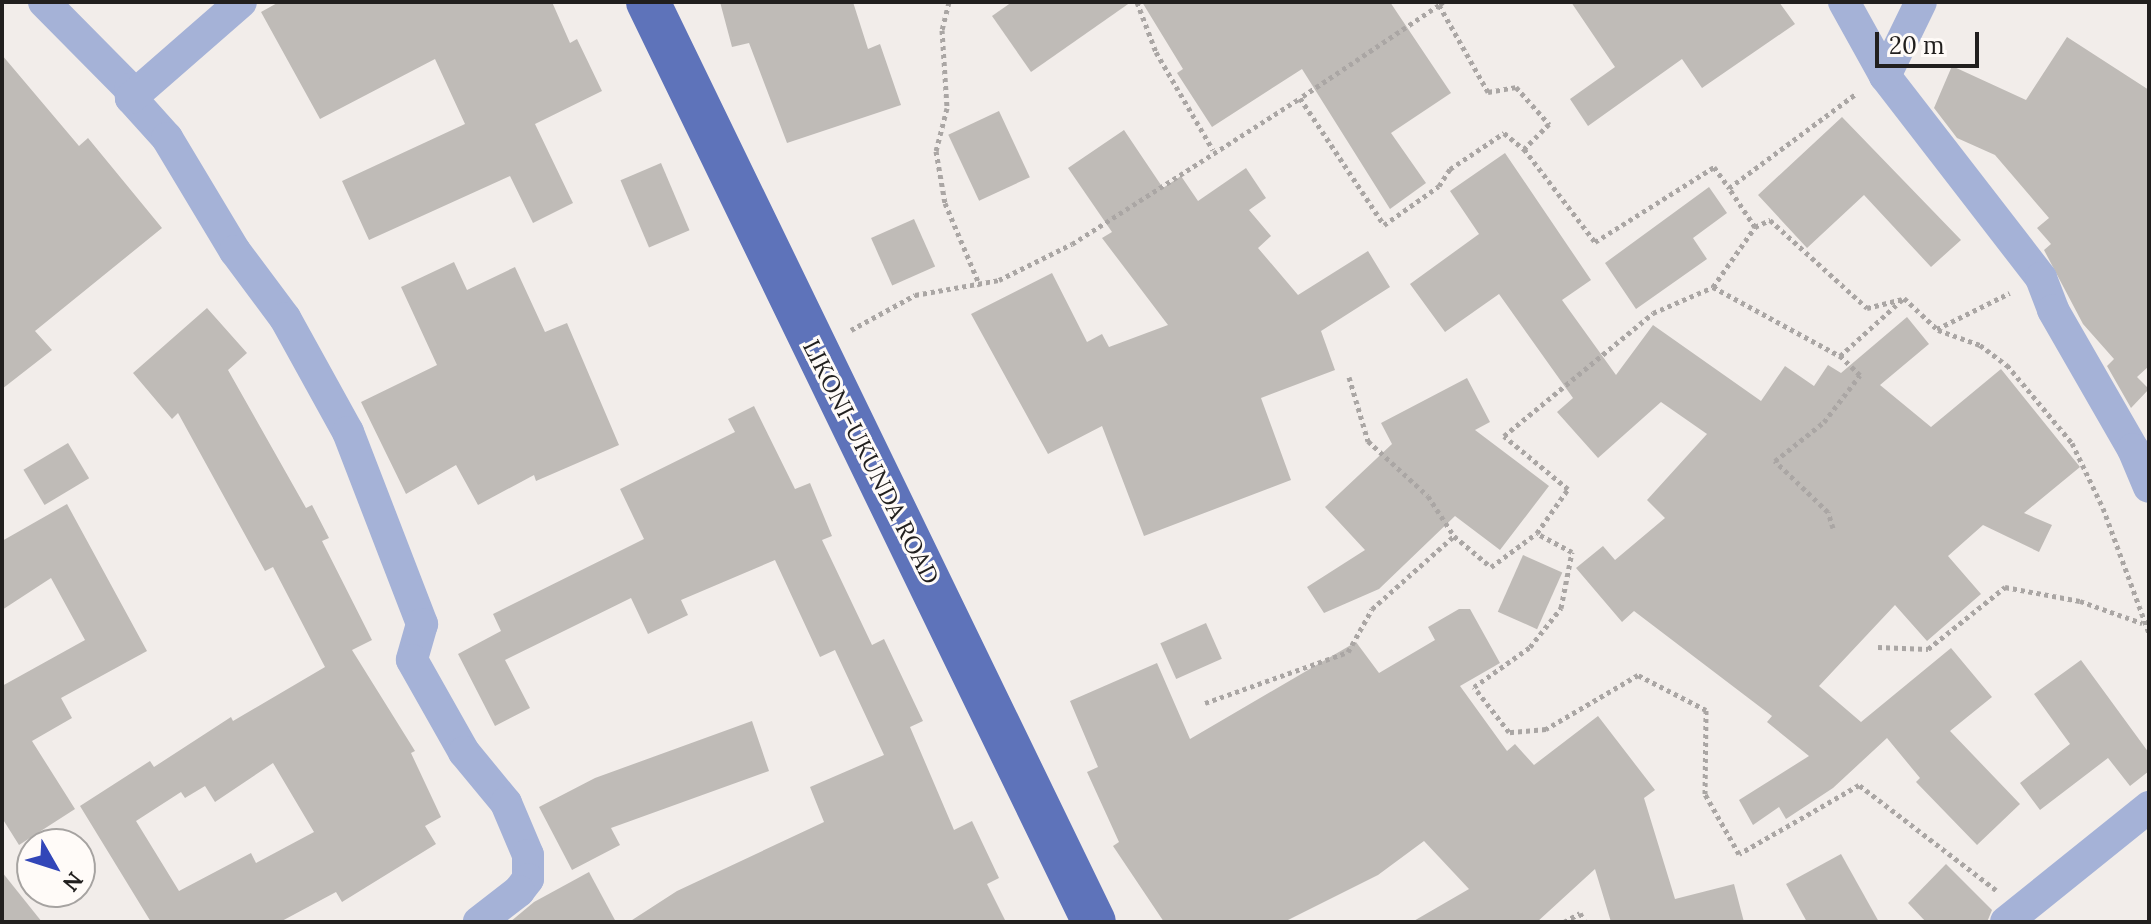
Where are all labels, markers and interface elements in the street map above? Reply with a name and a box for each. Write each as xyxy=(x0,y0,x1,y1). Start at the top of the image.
scale bar xyxy=(1879,16,1983,66)
text: 20 m xyxy=(1889,30,1945,61)
street label: LIKONI-UKUNDA ROAD xyxy=(797,335,945,589)
north arrow xyxy=(16,828,96,908)
text: N xyxy=(57,866,89,897)

